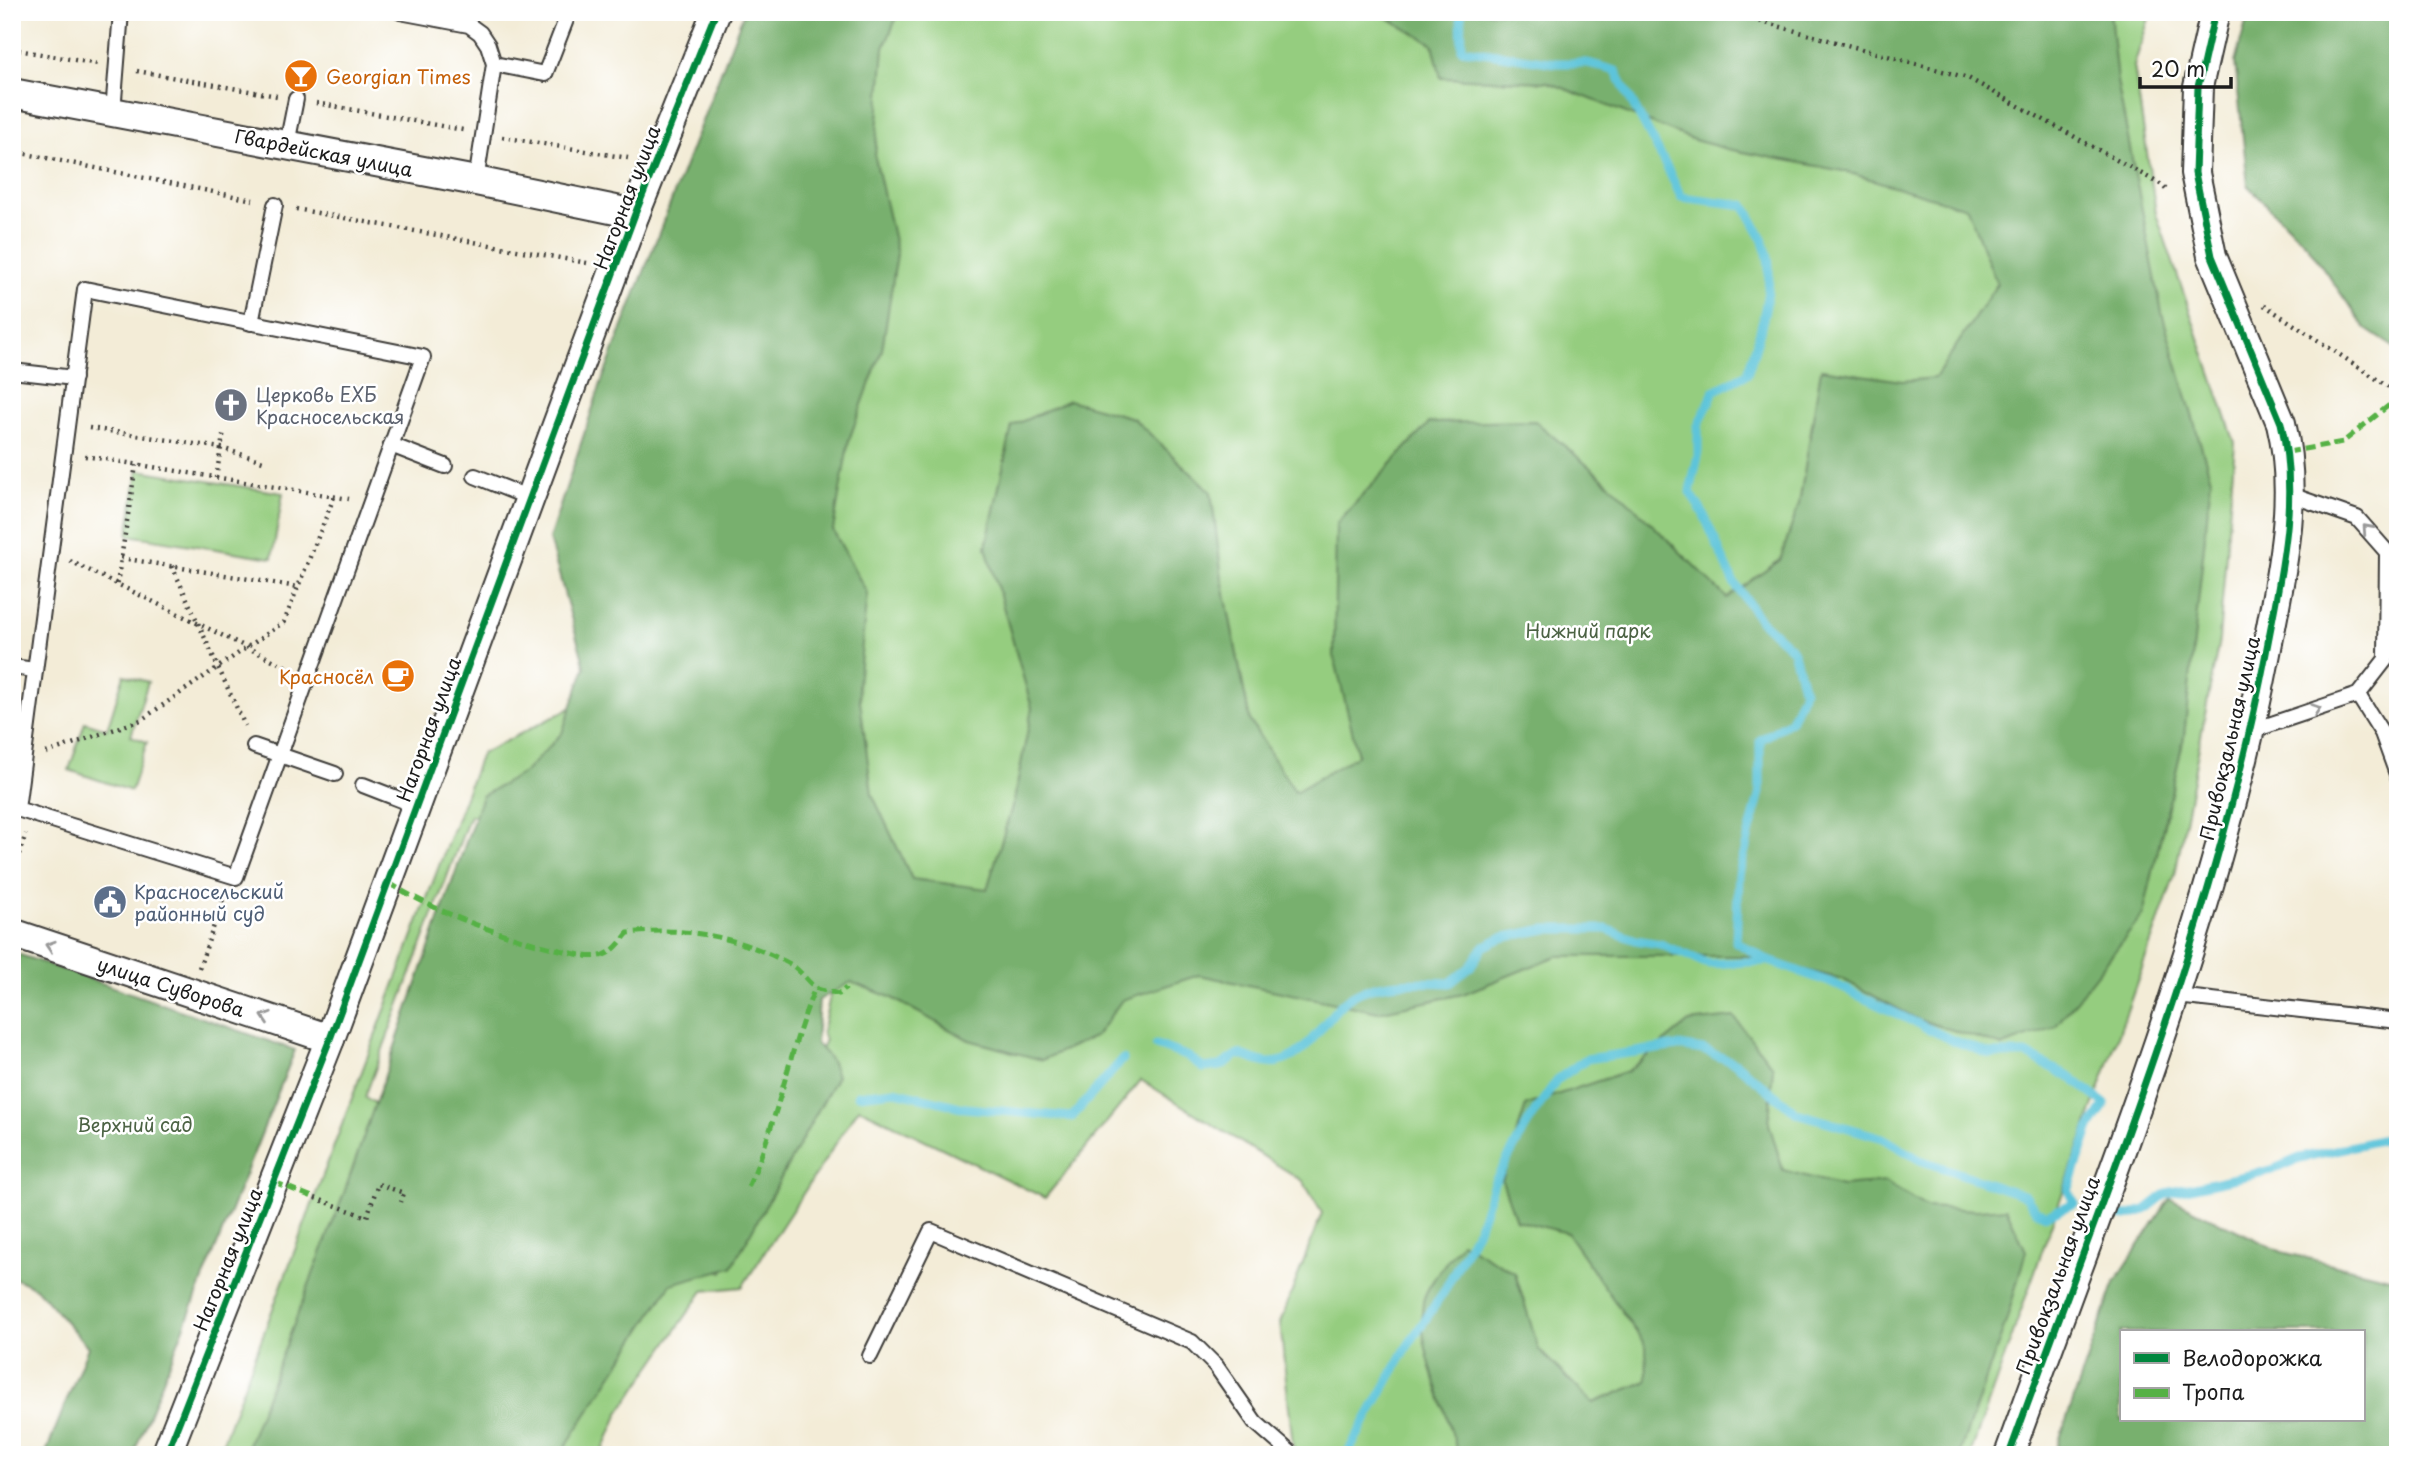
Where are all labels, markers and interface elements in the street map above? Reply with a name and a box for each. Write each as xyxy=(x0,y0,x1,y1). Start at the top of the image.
scale bar xyxy=(2140,46,2232,90)
text: 20 m xyxy=(2151,52,2205,84)
bar icon: Georgian Times xyxy=(282,57,320,95)
place label: Georgian Times xyxy=(326,62,471,90)
street label: Гвардейская улица xyxy=(233,121,415,183)
street label: Нагорная улица xyxy=(586,121,666,273)
place label: Церковь ЕХБ Красносельская xyxy=(256,380,405,430)
church icon: Церковь ЕХБ Красносельская xyxy=(212,386,250,424)
one-way arrow xyxy=(2363,524,2376,537)
park label: Нижний парк xyxy=(1525,616,1651,644)
street label: Привокзальная улица xyxy=(2192,633,2266,843)
street label: Нагорная улица xyxy=(389,653,467,805)
cafe icon: Красносёл xyxy=(379,657,417,695)
place label: Красносёл xyxy=(279,662,374,690)
one-way arrow xyxy=(2309,703,2321,717)
place label: Красносельский районный суд xyxy=(134,877,284,927)
public building icon: Красносельский районный суд xyxy=(91,883,129,921)
one-way arrow xyxy=(44,940,57,954)
street label: улица Суворова xyxy=(94,949,248,1023)
one-way arrow xyxy=(260,1011,272,1026)
park label: Верхний сад xyxy=(77,1110,193,1138)
street label: Привокзальная улица xyxy=(2008,1172,2106,1378)
street label: Нагорная улица xyxy=(186,1183,268,1335)
legend xyxy=(2120,1330,2364,1422)
text: Велодорожка xyxy=(2182,1341,2323,1373)
text: Тропа xyxy=(2182,1375,2244,1407)

